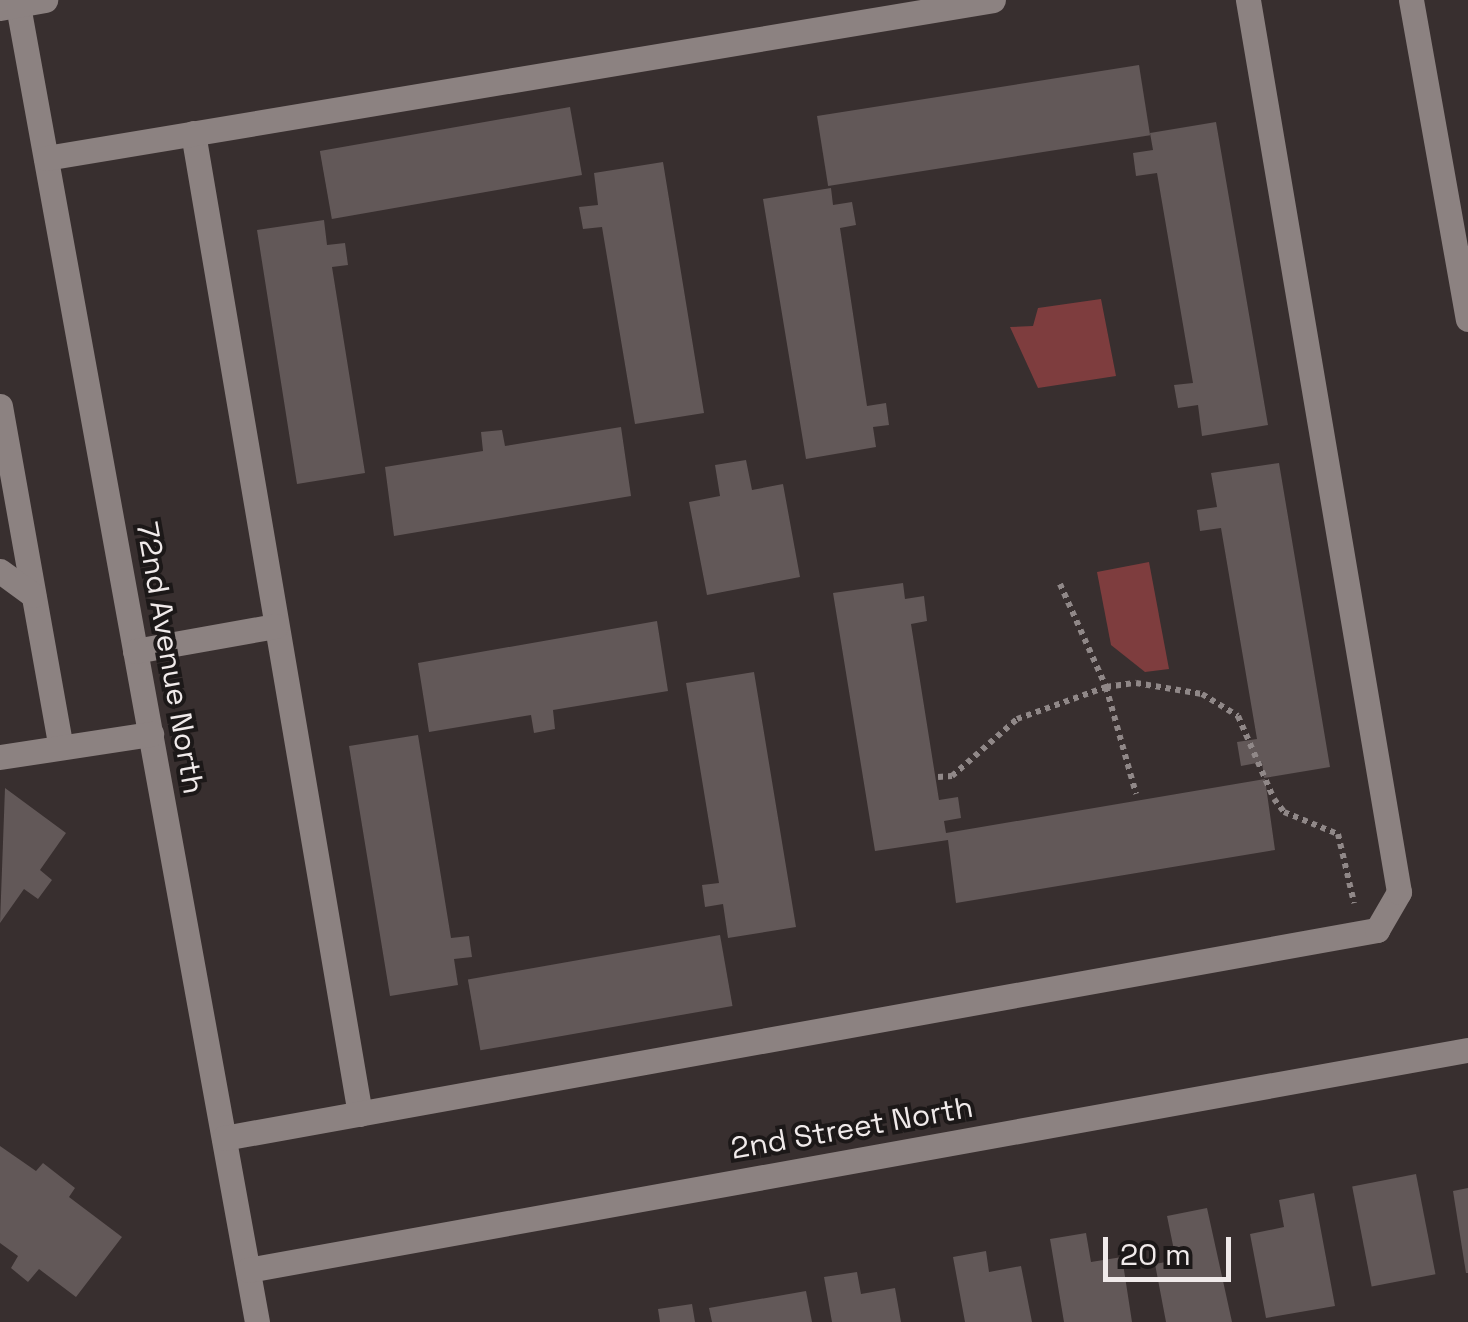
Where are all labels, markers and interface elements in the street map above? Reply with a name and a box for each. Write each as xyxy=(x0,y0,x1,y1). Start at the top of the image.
street label: 72nd Avenue North xyxy=(128,519,212,797)
street label: 2nd Street North xyxy=(728,1089,976,1167)
scale bar xyxy=(1108,1217,1236,1279)
text: 20 m xyxy=(1120,1235,1191,1274)

